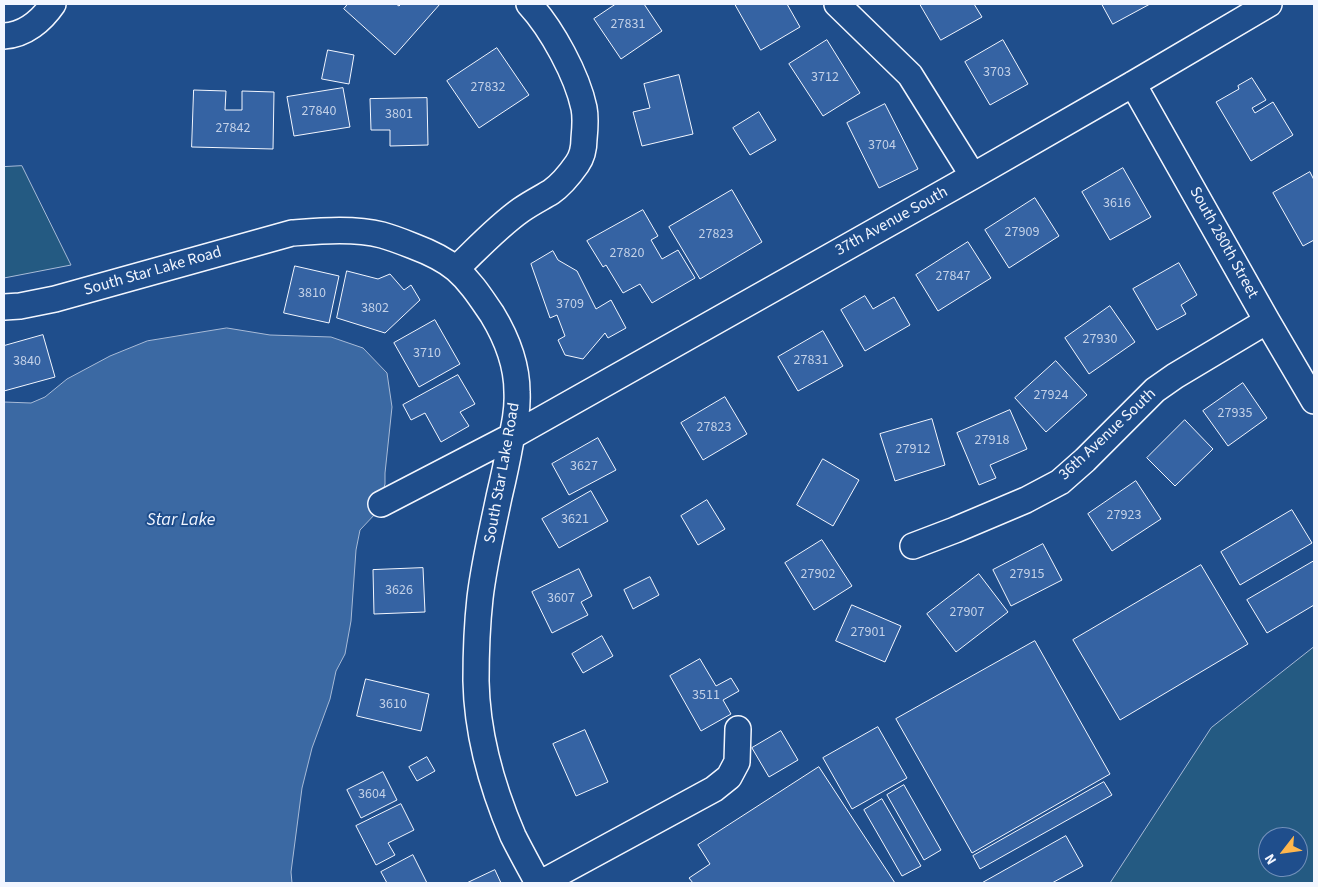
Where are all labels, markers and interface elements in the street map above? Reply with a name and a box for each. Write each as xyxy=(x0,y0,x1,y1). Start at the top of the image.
house number: 27831 xyxy=(611,17,645,33)
house number: 3703 xyxy=(983,65,1011,81)
house number: 3712 xyxy=(811,70,839,86)
house number: 27832 xyxy=(471,80,505,96)
house number: 27840 xyxy=(302,104,336,120)
house number: 3801 xyxy=(385,107,413,123)
house number: 27842 xyxy=(216,121,250,137)
house number: 3704 xyxy=(868,138,896,154)
street label: 37th Avenue South xyxy=(832,183,952,261)
street label: South 280th Street xyxy=(1184,184,1262,302)
house number: 3616 xyxy=(1103,196,1131,212)
house number: 27909 xyxy=(1005,225,1039,241)
house number: 27823 xyxy=(699,227,733,243)
street label: South Star Lake Road xyxy=(82,243,224,301)
house number: 27820 xyxy=(610,246,644,262)
house number: 27847 xyxy=(936,269,970,285)
house number: 3810 xyxy=(298,286,326,302)
house number: 3709 xyxy=(556,297,584,313)
house number: 3802 xyxy=(361,301,389,317)
house number: 27930 xyxy=(1083,332,1117,348)
house number: 3710 xyxy=(413,346,441,362)
house number: 27831 xyxy=(794,353,828,369)
house number: 3840 xyxy=(13,354,41,370)
street label: 36th Avenue South xyxy=(1055,385,1161,485)
house number: 27924 xyxy=(1034,388,1068,404)
street label: South Star Lake Road xyxy=(481,401,525,545)
house number: 27935 xyxy=(1218,406,1252,422)
house number: 27823 xyxy=(697,420,731,436)
house number: 27918 xyxy=(975,433,1009,449)
house number: 27912 xyxy=(896,442,930,458)
house number: 3627 xyxy=(570,459,598,475)
house number: 27923 xyxy=(1107,508,1141,524)
water label: Star Lake xyxy=(147,510,215,532)
house number: 3621 xyxy=(561,512,589,528)
house number: 27902 xyxy=(801,567,835,583)
house number: 27915 xyxy=(1010,567,1044,583)
house number: 3626 xyxy=(385,583,413,599)
house number: 3607 xyxy=(547,591,575,607)
house number: 27907 xyxy=(950,605,984,621)
house number: 27901 xyxy=(851,625,885,641)
house number: 3511 xyxy=(692,688,720,704)
house number: 3610 xyxy=(379,697,407,713)
house number: 3604 xyxy=(358,787,386,803)
north arrow xyxy=(1258,827,1308,877)
text: N xyxy=(1260,850,1282,868)

